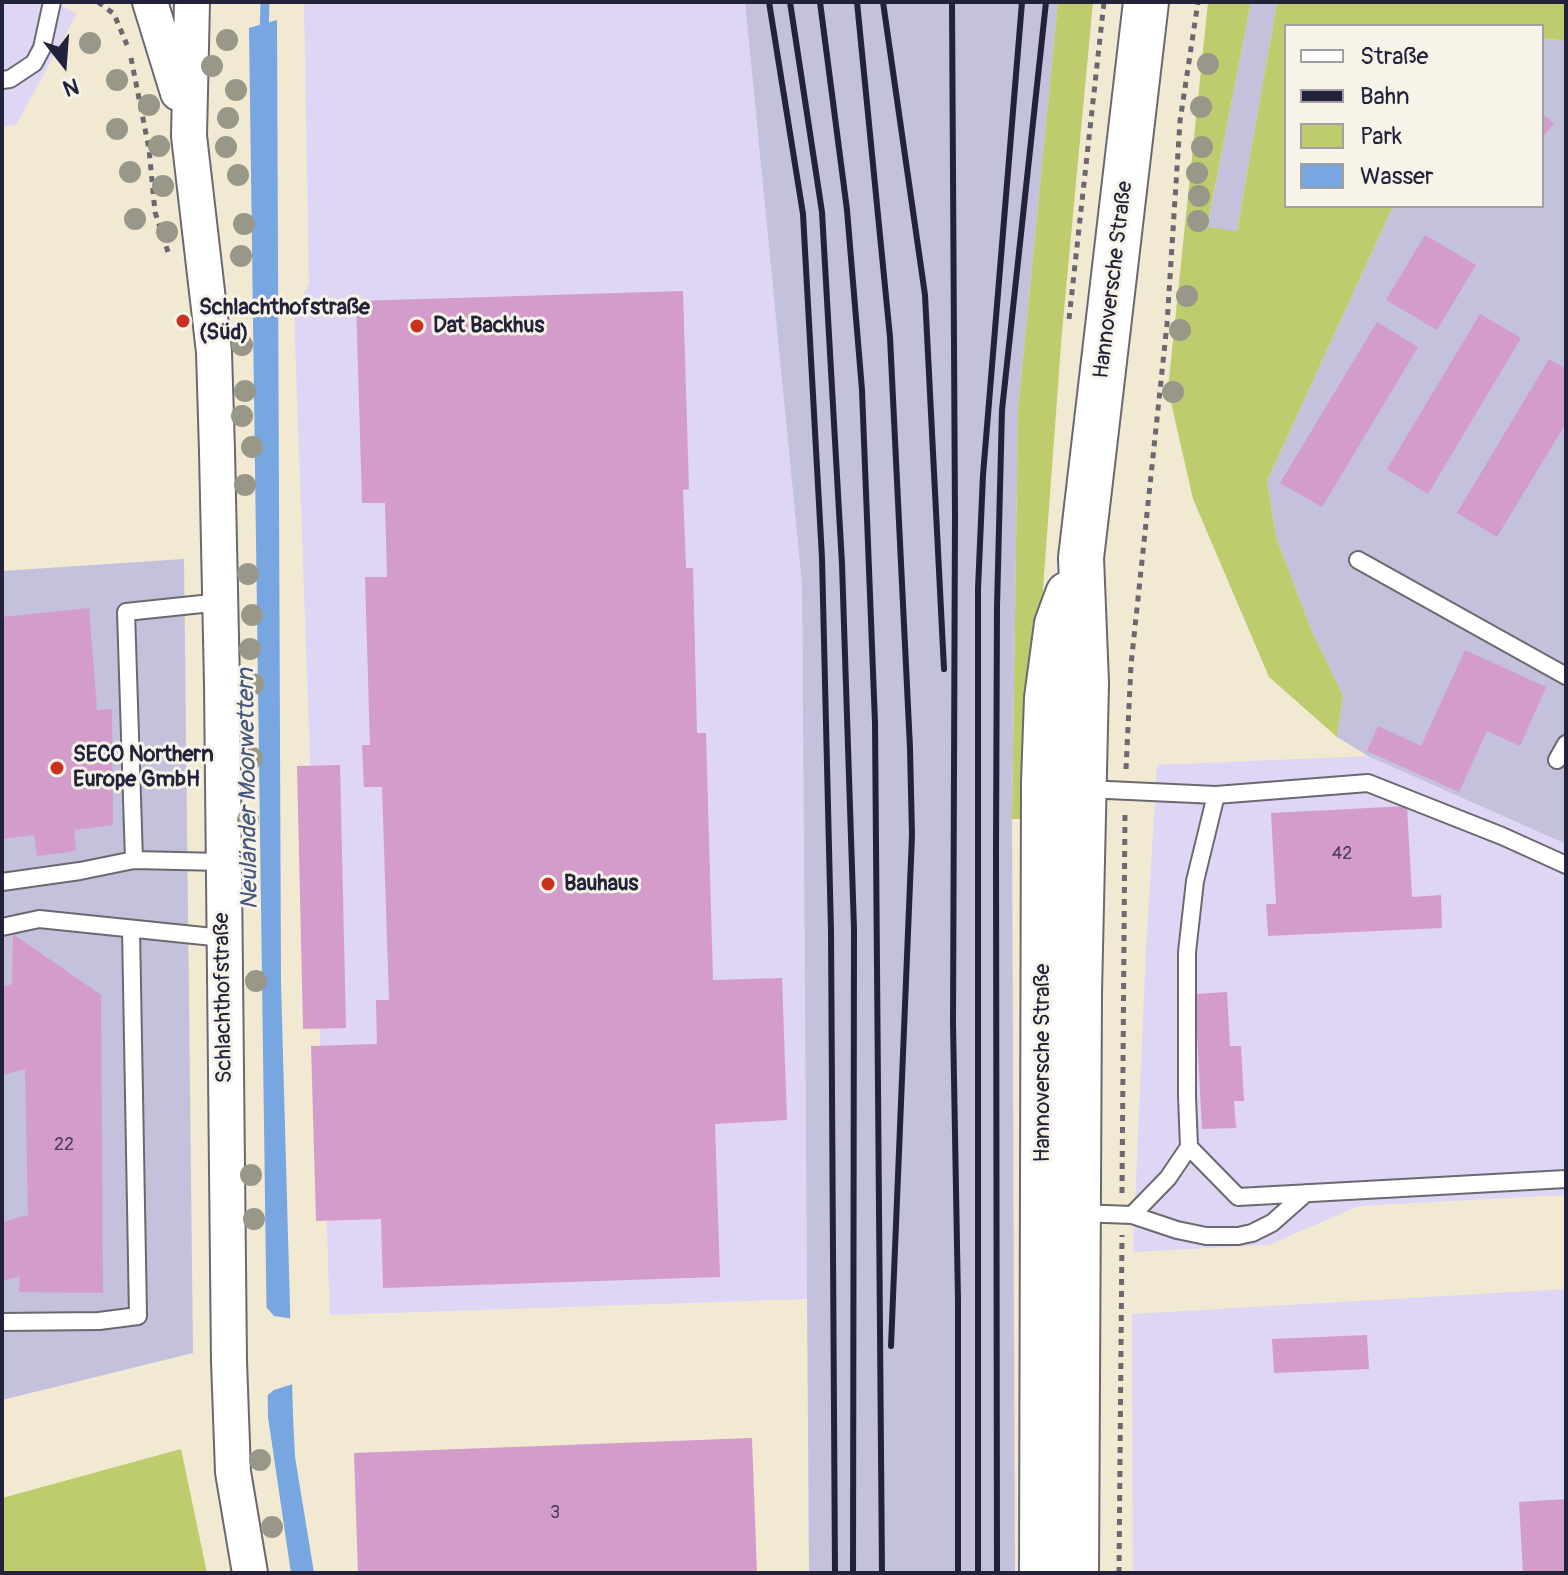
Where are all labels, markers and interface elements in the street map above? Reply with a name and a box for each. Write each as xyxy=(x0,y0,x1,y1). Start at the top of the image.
north arrow xyxy=(24,24,104,104)
legend xyxy=(1284,24,1544,208)
text: Straße xyxy=(1360,42,1428,71)
text: N xyxy=(60,71,82,103)
text: Bahn xyxy=(1360,82,1410,111)
text: Park xyxy=(1360,122,1402,151)
text: Wasser xyxy=(1360,162,1434,191)
street label: Hannoversche Straße xyxy=(1089,180,1139,380)
place label: Schlachthofstraße (Süd) xyxy=(199,295,370,346)
marker: Schlachthofstraße (Süd) xyxy=(174,312,192,330)
place label: Dat Backhus xyxy=(433,313,544,339)
marker: Dat Backhus xyxy=(408,317,426,335)
water label: Neuländer Moorwettern xyxy=(232,668,266,910)
place label: SECO Northern Europe GmbH xyxy=(73,742,214,794)
marker: SECO Northern Europe GmbH xyxy=(48,759,66,777)
house number: 42 xyxy=(1332,843,1352,865)
place label: Bauhaus xyxy=(564,871,638,897)
marker: Bauhaus xyxy=(539,875,557,893)
street label: Schlachthofstraße xyxy=(209,912,239,1084)
street label: Hannoversche Straße xyxy=(1030,964,1056,1162)
house number: 22 xyxy=(54,1134,74,1156)
house number: 3 xyxy=(550,1502,560,1524)

